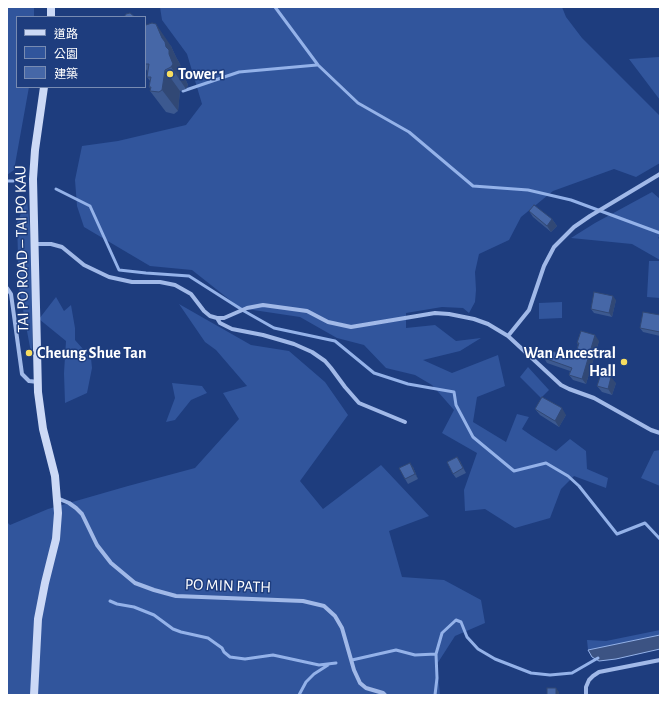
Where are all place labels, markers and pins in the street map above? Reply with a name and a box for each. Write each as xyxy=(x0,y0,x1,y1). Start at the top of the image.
place label: Tower 1 xyxy=(178,64,225,84)
marker: Tower 1 xyxy=(165,69,175,79)
place label: Cheung Shue Tan xyxy=(37,343,146,363)
place label: Wan Ancestral Hall xyxy=(523,343,616,381)
marker: Cheung Shue Tan xyxy=(24,348,34,358)
marker: Wan Ancestral Hall xyxy=(619,357,629,367)

